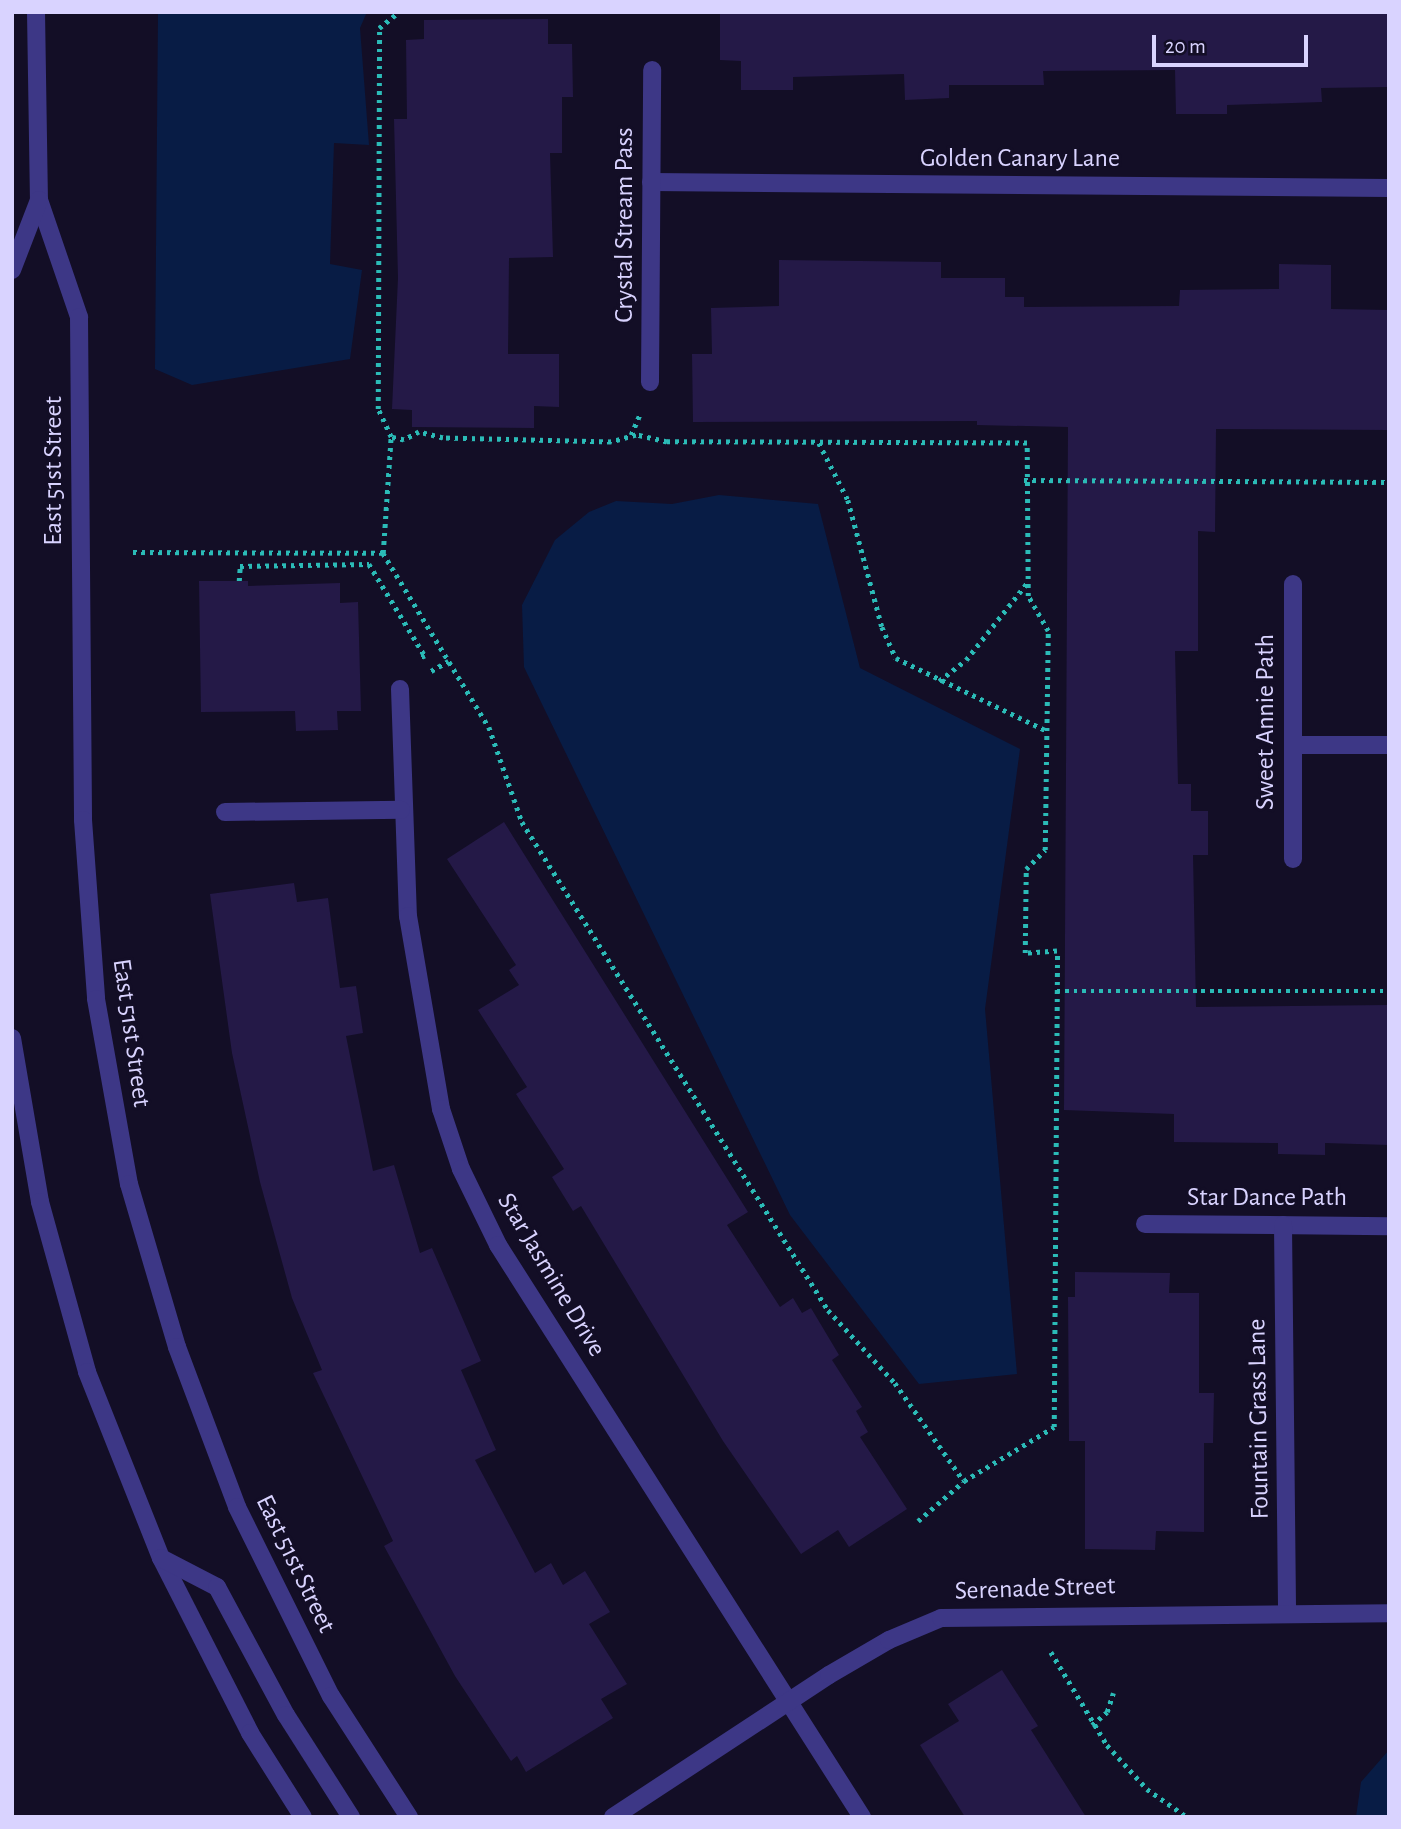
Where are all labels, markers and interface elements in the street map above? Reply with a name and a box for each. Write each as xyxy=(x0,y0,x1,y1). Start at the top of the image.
scale bar xyxy=(1156,21,1312,65)
text: 20 m xyxy=(1165,36,1206,57)
street label: Crystal Stream Pass xyxy=(609,127,641,323)
street label: Golden Canary Lane xyxy=(920,143,1120,175)
street label: East 51st Street xyxy=(38,396,70,546)
street label: Sweet Annie Path xyxy=(1250,634,1282,810)
street label: East 51st Street xyxy=(105,957,157,1109)
street label: Star Dance Path xyxy=(1187,1182,1347,1214)
street label: Star Jasmine Drive xyxy=(490,1188,612,1362)
street label: Fountain Grass Lane xyxy=(1242,1318,1276,1520)
street label: East 51st Street xyxy=(248,1490,342,1638)
street label: Serenade Street xyxy=(954,1571,1116,1607)

